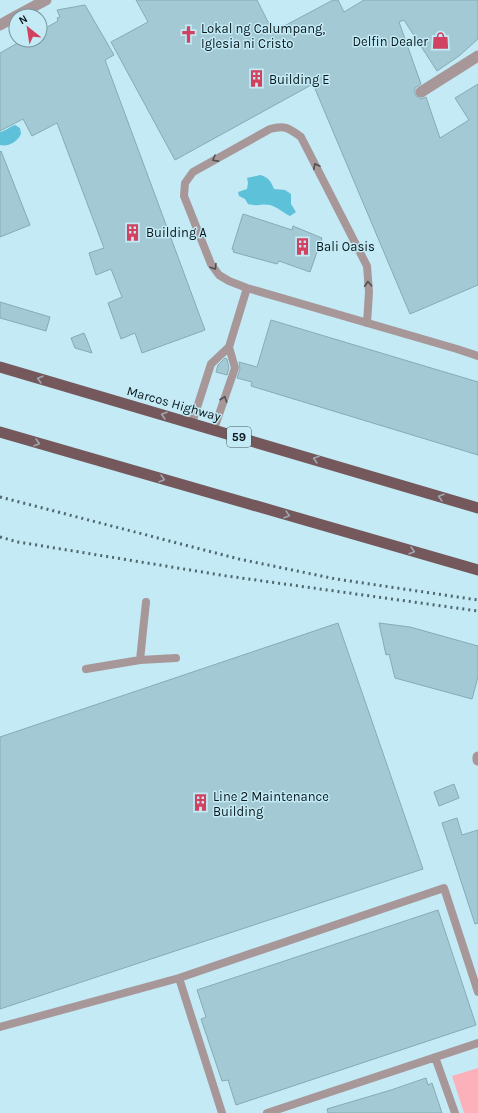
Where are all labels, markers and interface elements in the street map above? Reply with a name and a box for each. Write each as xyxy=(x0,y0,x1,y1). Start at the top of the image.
north arrow xyxy=(8,8,48,48)
text: N xyxy=(17,12,30,27)
place label: Lokal ng Calumpang, Iglesia ni Cristo xyxy=(201,21,325,51)
church icon: Lokal ng Calumpang, Iglesia ni Cristo xyxy=(178,25,198,45)
shop icon: Delfin Dealer xyxy=(431,31,451,51)
place label: Delfin Dealer xyxy=(352,34,428,49)
building icon: Building E xyxy=(246,69,266,89)
place label: Building E xyxy=(269,72,330,87)
one-way arrow xyxy=(212,155,220,162)
one-way arrow xyxy=(314,163,321,171)
building icon: Building A xyxy=(123,222,143,242)
place label: Building A xyxy=(146,225,207,240)
building icon: Bali Oasis xyxy=(293,236,313,256)
place label: Bali Oasis xyxy=(316,239,375,254)
one-way arrow xyxy=(209,263,216,270)
one-way arrow xyxy=(364,281,373,287)
one-way arrow xyxy=(36,375,43,384)
street label: Marcos Highway xyxy=(125,383,223,424)
one-way arrow xyxy=(219,395,228,402)
one-way arrow xyxy=(161,411,168,420)
road number: 59 xyxy=(227,427,251,447)
one-way arrow xyxy=(34,438,41,446)
one-way arrow xyxy=(313,456,319,464)
one-way arrow xyxy=(159,474,166,483)
one-way arrow xyxy=(437,493,444,501)
one-way arrow xyxy=(283,510,290,519)
one-way arrow xyxy=(408,546,415,555)
place label: Line 2 Maintenance Building xyxy=(213,789,329,819)
building icon: Line 2 Maintenance Building xyxy=(190,793,210,813)

